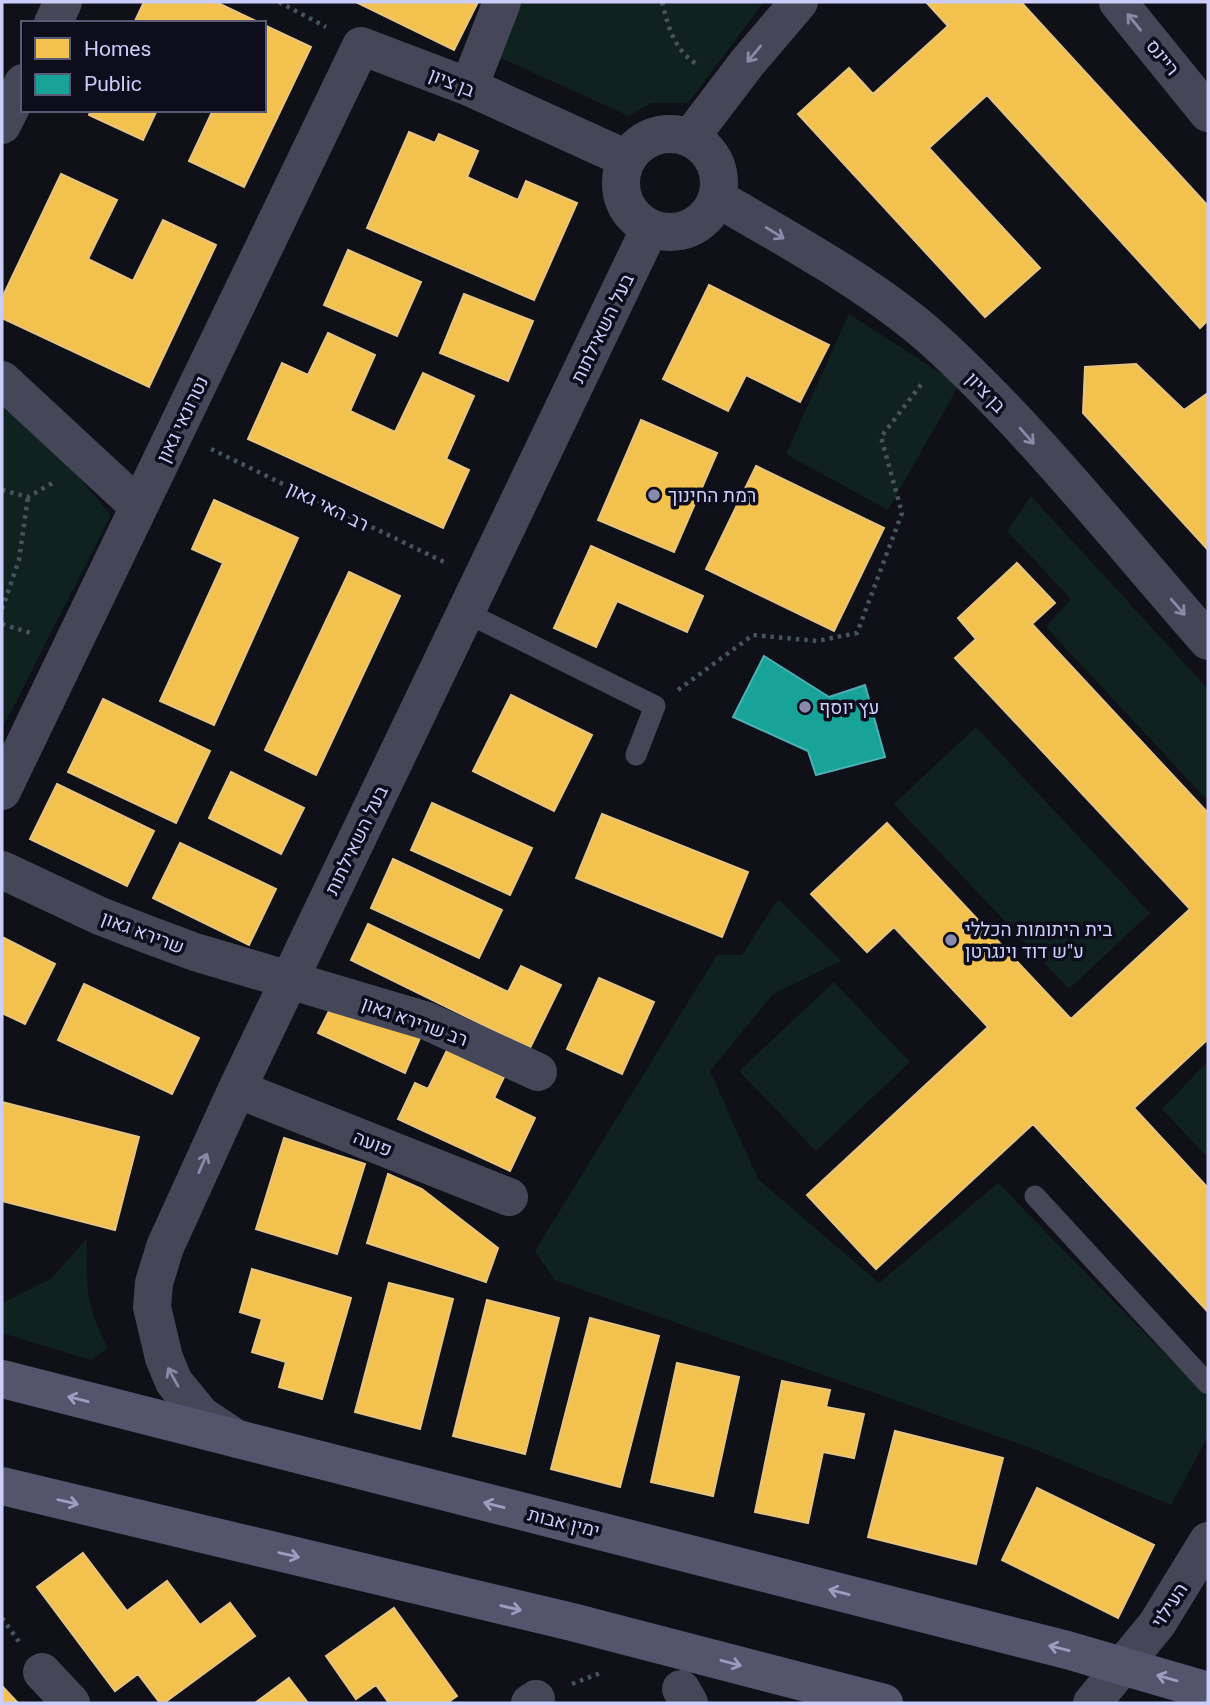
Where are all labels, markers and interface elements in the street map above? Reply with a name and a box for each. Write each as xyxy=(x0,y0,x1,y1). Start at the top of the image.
one-way arrow xyxy=(1126,13,1142,31)
legend xyxy=(21,21,266,112)
street label: ריינס xyxy=(1141,35,1184,80)
text: Homes xyxy=(84,37,151,61)
one-way arrow xyxy=(746,44,762,62)
street label: בן ציון xyxy=(426,63,478,102)
text: Public xyxy=(84,72,142,96)
one-way arrow xyxy=(765,227,785,241)
street label: בעל השאילתות xyxy=(566,270,639,387)
street label: בן ציון xyxy=(961,367,1010,417)
street label: נטרונאי גאון xyxy=(152,372,213,466)
one-way arrow xyxy=(1019,427,1035,445)
street label: רב האי גאון xyxy=(283,477,373,536)
place label: רמת החינוך xyxy=(668,484,756,507)
marker: רמת החינוך xyxy=(646,487,662,503)
one-way arrow xyxy=(1170,598,1186,616)
place label: עץ יוסף xyxy=(819,696,880,719)
marker: עץ יוסף xyxy=(797,699,813,715)
street label: בעל השאילתות xyxy=(320,782,393,899)
street label: שרירא גאון xyxy=(98,906,188,959)
place label: בית היתומות הכללי ע"ש דוד וינגרטן xyxy=(965,918,1113,963)
marker: בית היתומות הכללי ע"ש דוד וינגרטן xyxy=(943,932,959,948)
street label: רב שרירא גאון xyxy=(359,992,471,1051)
street label: פועה xyxy=(350,1125,396,1162)
one-way arrow xyxy=(197,1153,210,1175)
one-way arrow xyxy=(166,1368,180,1388)
one-way arrow xyxy=(67,1392,90,1405)
one-way arrow xyxy=(56,1496,79,1509)
one-way arrow xyxy=(484,1498,506,1511)
street label: ימין אבות xyxy=(525,1502,602,1543)
one-way arrow xyxy=(277,1549,300,1562)
street label: העילוי xyxy=(1146,1578,1192,1632)
one-way arrow xyxy=(828,1585,851,1598)
one-way arrow xyxy=(499,1602,521,1615)
one-way arrow xyxy=(1049,1641,1071,1654)
one-way arrow xyxy=(720,1658,742,1671)
one-way arrow xyxy=(1156,1671,1178,1684)

